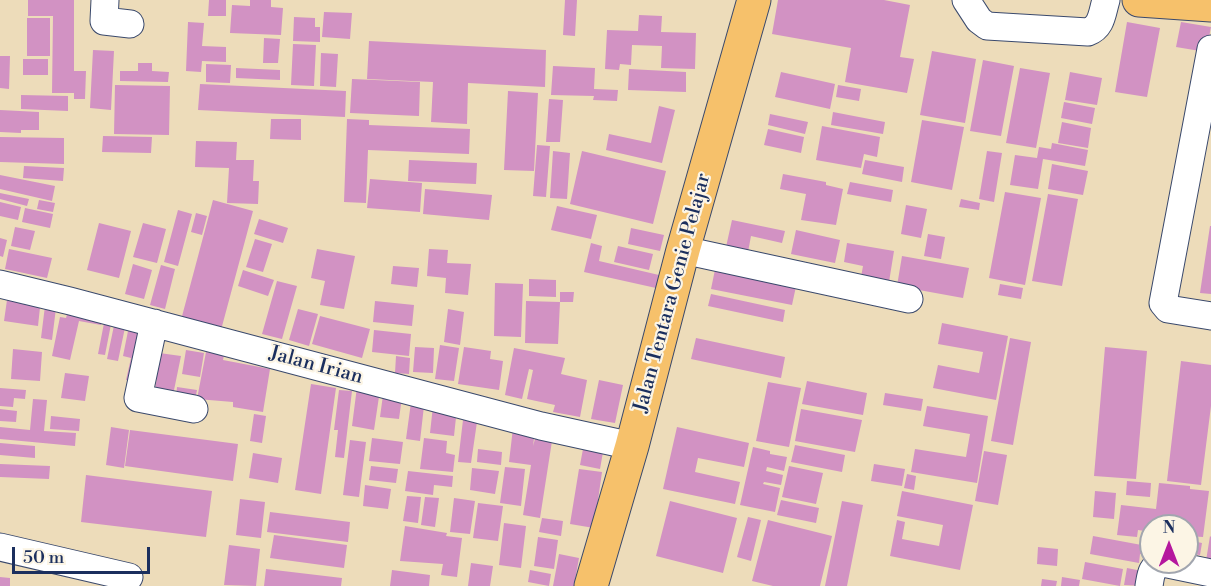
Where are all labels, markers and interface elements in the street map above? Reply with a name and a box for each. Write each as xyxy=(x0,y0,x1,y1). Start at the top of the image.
street label: Jalan Tentara Genie Pelajar xyxy=(629,171,717,415)
street label: Jalan Irian xyxy=(267,342,365,390)
north arrow xyxy=(1139,514,1199,574)
text: N xyxy=(1163,518,1175,538)
scale bar xyxy=(15,535,153,573)
text: 50 m xyxy=(23,546,64,569)

